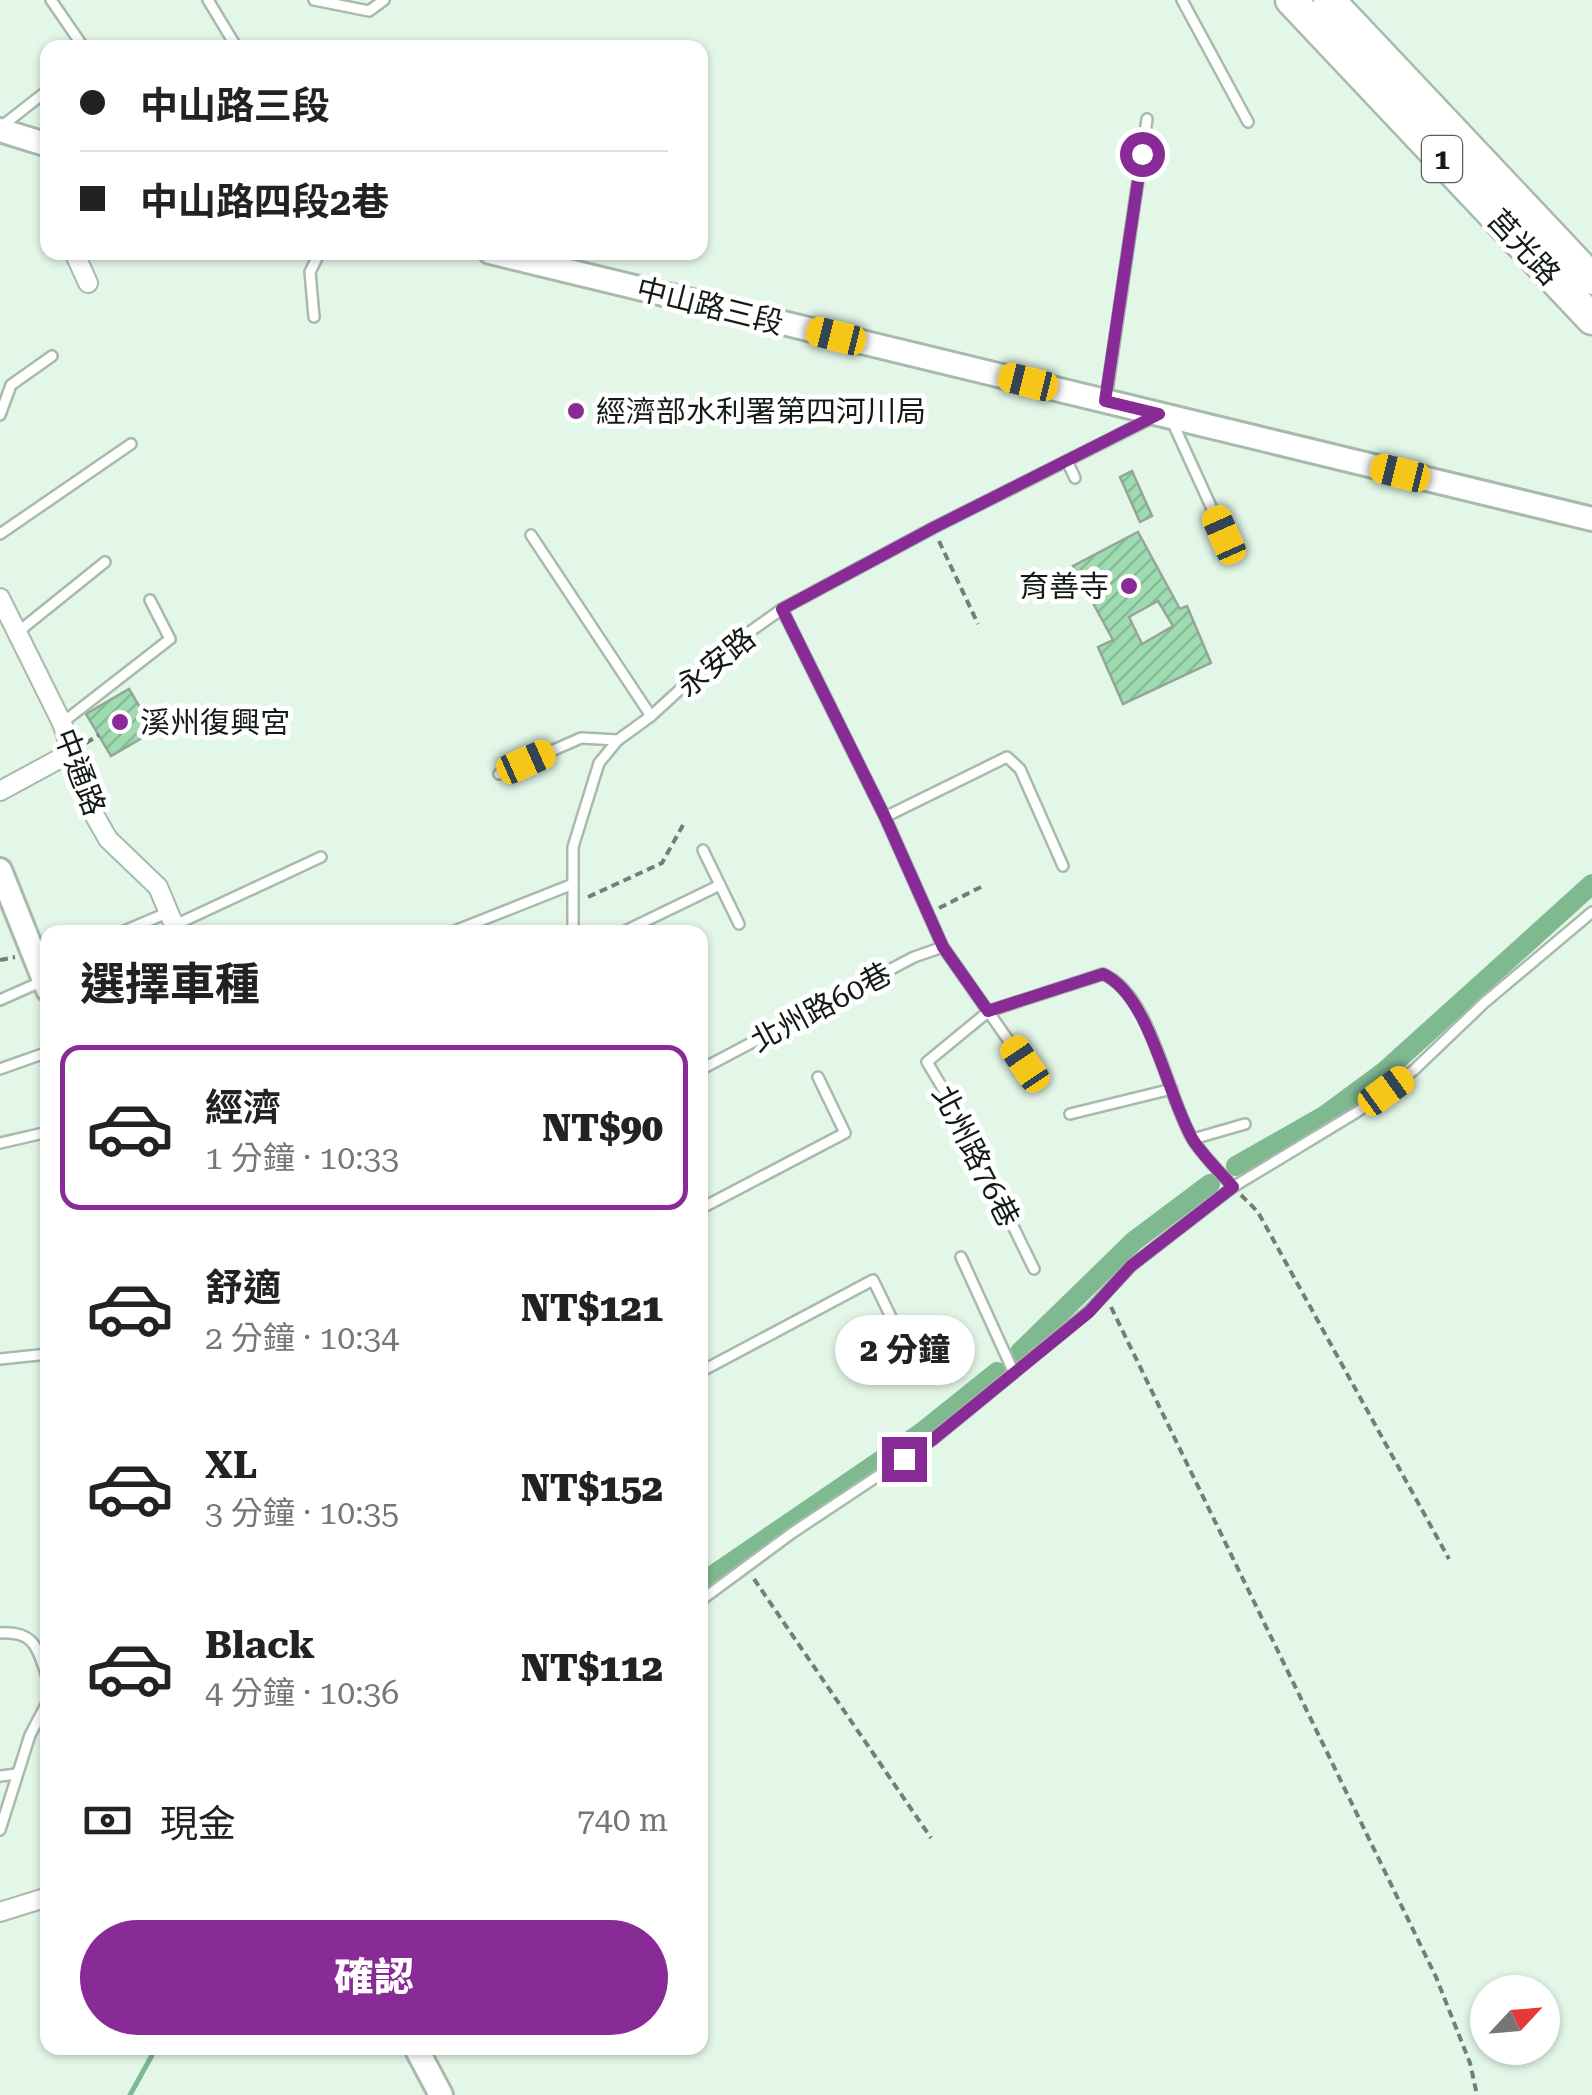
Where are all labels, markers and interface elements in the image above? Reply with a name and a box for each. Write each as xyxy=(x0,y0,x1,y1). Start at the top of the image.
text: 中山路三段 xyxy=(140,84,330,128)
route start xyxy=(1120,132,1165,177)
road number: 1 xyxy=(1422,136,1462,182)
text: 中山路四段2巷 xyxy=(140,180,389,224)
street label: 莒光路 xyxy=(1481,202,1567,292)
street label: 中山路三段 xyxy=(633,271,787,341)
car xyxy=(803,314,869,358)
car xyxy=(995,360,1061,404)
place label: 經濟部水利署第四河川局 xyxy=(596,394,926,429)
marker: 經濟部水利署第四河川局 xyxy=(565,400,587,422)
car xyxy=(1367,451,1433,495)
car xyxy=(1198,501,1250,569)
place label: 育善寺 xyxy=(1019,569,1109,604)
marker: 育善寺 xyxy=(1118,575,1140,597)
street label: 永安路 xyxy=(670,620,762,704)
place label: 溪州復興宮 xyxy=(140,705,290,740)
marker: 溪州復興宮 xyxy=(109,711,131,733)
street label: 中通路 xyxy=(48,724,112,820)
car xyxy=(492,736,560,788)
street label: 北州路60巷 xyxy=(745,955,897,1059)
text: 選擇車種 xyxy=(80,958,260,1011)
car xyxy=(996,1031,1054,1097)
car xyxy=(1353,1061,1419,1121)
street label: 北州路76巷 xyxy=(926,1080,1026,1232)
icon: car xyxy=(85,1083,175,1173)
text: 經濟 xyxy=(205,1086,281,1130)
text: NT$90 xyxy=(542,1106,663,1150)
text: 1 分鐘 · 10:33 xyxy=(205,1139,399,1177)
icon: car xyxy=(85,1263,175,1353)
text: 舒適 xyxy=(205,1266,281,1310)
text: NT$121 xyxy=(521,1286,663,1330)
callout: 2 分鐘 xyxy=(834,1314,974,1384)
text: 2 分鐘 · 10:34 xyxy=(205,1319,399,1357)
text: 2 分鐘 xyxy=(860,1331,950,1369)
route end xyxy=(882,1437,927,1482)
icon: car xyxy=(85,1443,175,1533)
text: XL xyxy=(205,1443,257,1487)
text: NT$152 xyxy=(521,1466,663,1510)
text: 3 分鐘 · 10:35 xyxy=(205,1494,399,1532)
icon: car xyxy=(85,1623,175,1713)
text: Black xyxy=(205,1623,315,1667)
text: NT$112 xyxy=(521,1646,663,1690)
text: 4 分鐘 · 10:36 xyxy=(205,1674,399,1712)
icon: cash xyxy=(80,1793,135,1848)
text: 740 m xyxy=(577,1801,668,1839)
text: 現金 xyxy=(160,1802,236,1846)
button: 確認 xyxy=(80,1920,668,2035)
north arrow xyxy=(1470,1975,1560,2065)
map controls xyxy=(1470,1975,1560,2065)

